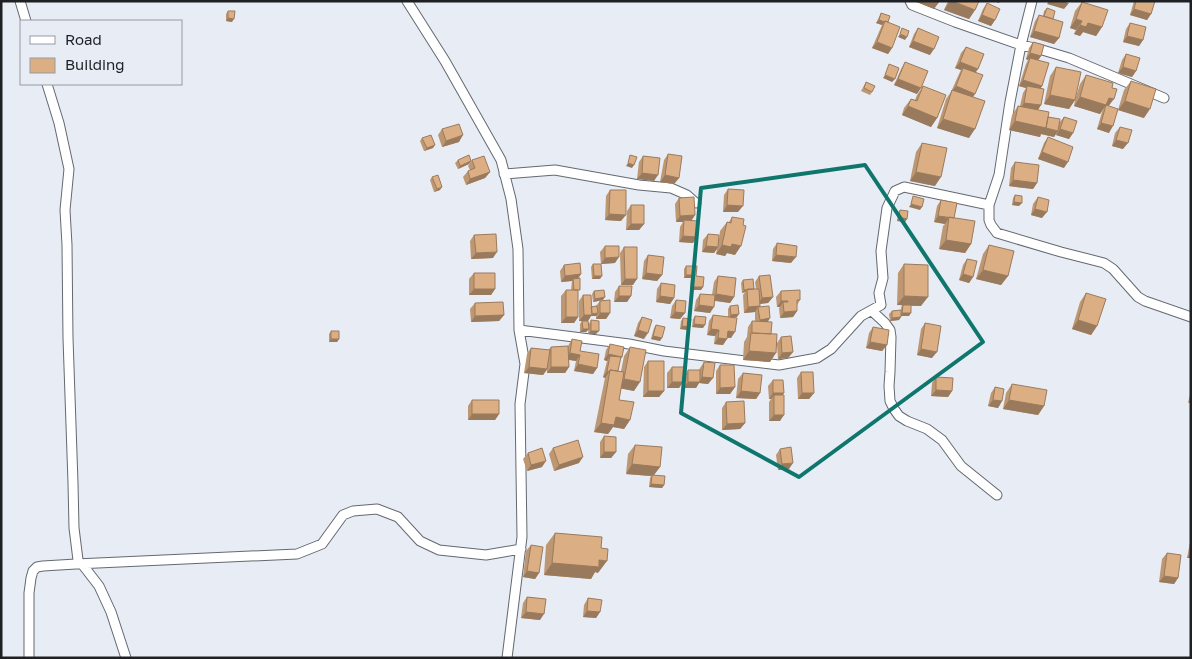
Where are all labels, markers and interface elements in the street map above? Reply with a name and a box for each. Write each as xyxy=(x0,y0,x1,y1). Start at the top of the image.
legend xyxy=(20,20,182,85)
text: Road xyxy=(65,30,102,48)
text: Building xyxy=(65,55,125,73)

